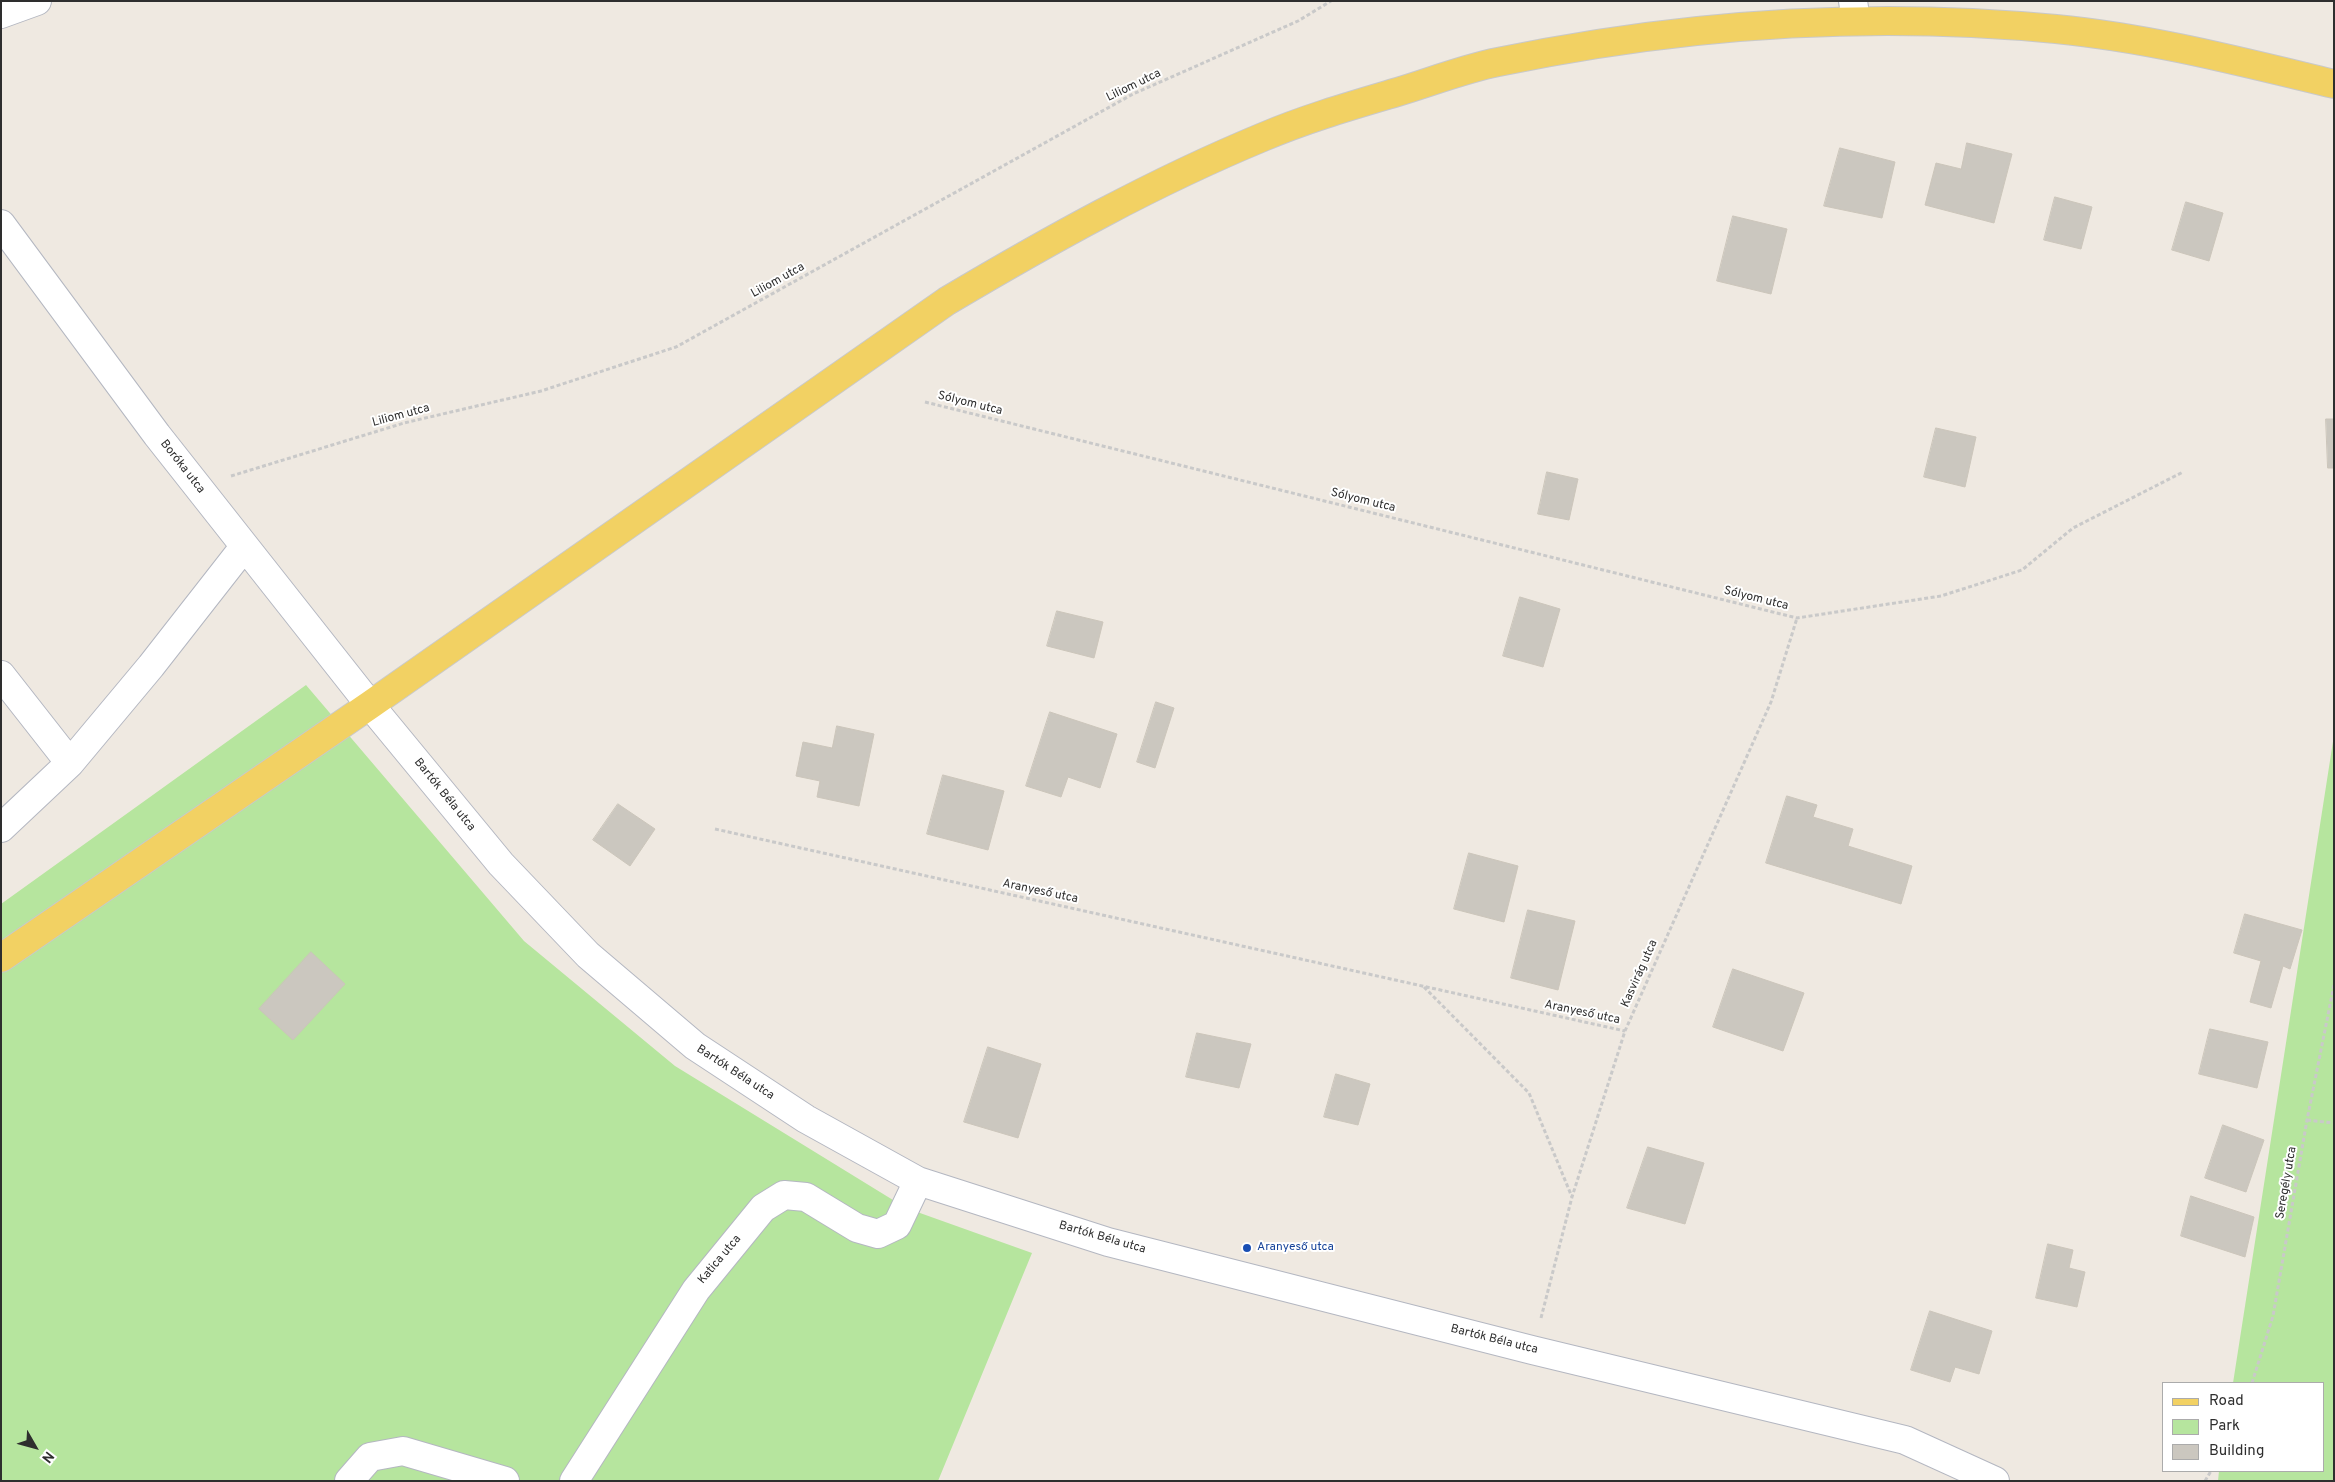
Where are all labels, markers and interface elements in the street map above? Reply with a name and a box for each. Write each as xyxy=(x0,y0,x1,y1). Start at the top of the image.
street label: Liliom utca xyxy=(1104,67,1164,105)
street label: Liliom utca xyxy=(749,260,807,302)
street label: Sólyom utca xyxy=(936,389,1004,419)
street label: Liliom utca xyxy=(371,401,431,431)
street label: Boróka utca xyxy=(157,437,207,497)
street label: Sólyom utca xyxy=(1329,486,1397,516)
street label: Sólyom utca xyxy=(1722,584,1790,614)
street label: Bartók Béla utca xyxy=(410,756,478,834)
street label: Aranyeső utca xyxy=(1001,877,1079,907)
street label: Kasvirág utca xyxy=(1619,938,1661,1010)
street label: Aranyeső utca xyxy=(1543,998,1621,1028)
street label: Bartók Béla utca xyxy=(693,1043,777,1103)
street label: Seregély utca xyxy=(2274,1146,2300,1220)
street label: Bartók Béla utca xyxy=(1057,1219,1147,1257)
street label: Katica utca xyxy=(695,1233,745,1287)
place label: Aranyeső utca xyxy=(1257,1241,1334,1255)
marker: Aranyeső utca xyxy=(1241,1242,1253,1254)
street label: Bartók Béla utca xyxy=(1449,1322,1539,1358)
legend xyxy=(2162,1382,2325,1472)
text: Road xyxy=(2209,1392,2244,1411)
text: Park xyxy=(2209,1417,2240,1436)
north arrow xyxy=(10,1422,60,1472)
text: Building xyxy=(2209,1442,2264,1461)
text: N xyxy=(37,1447,57,1466)

